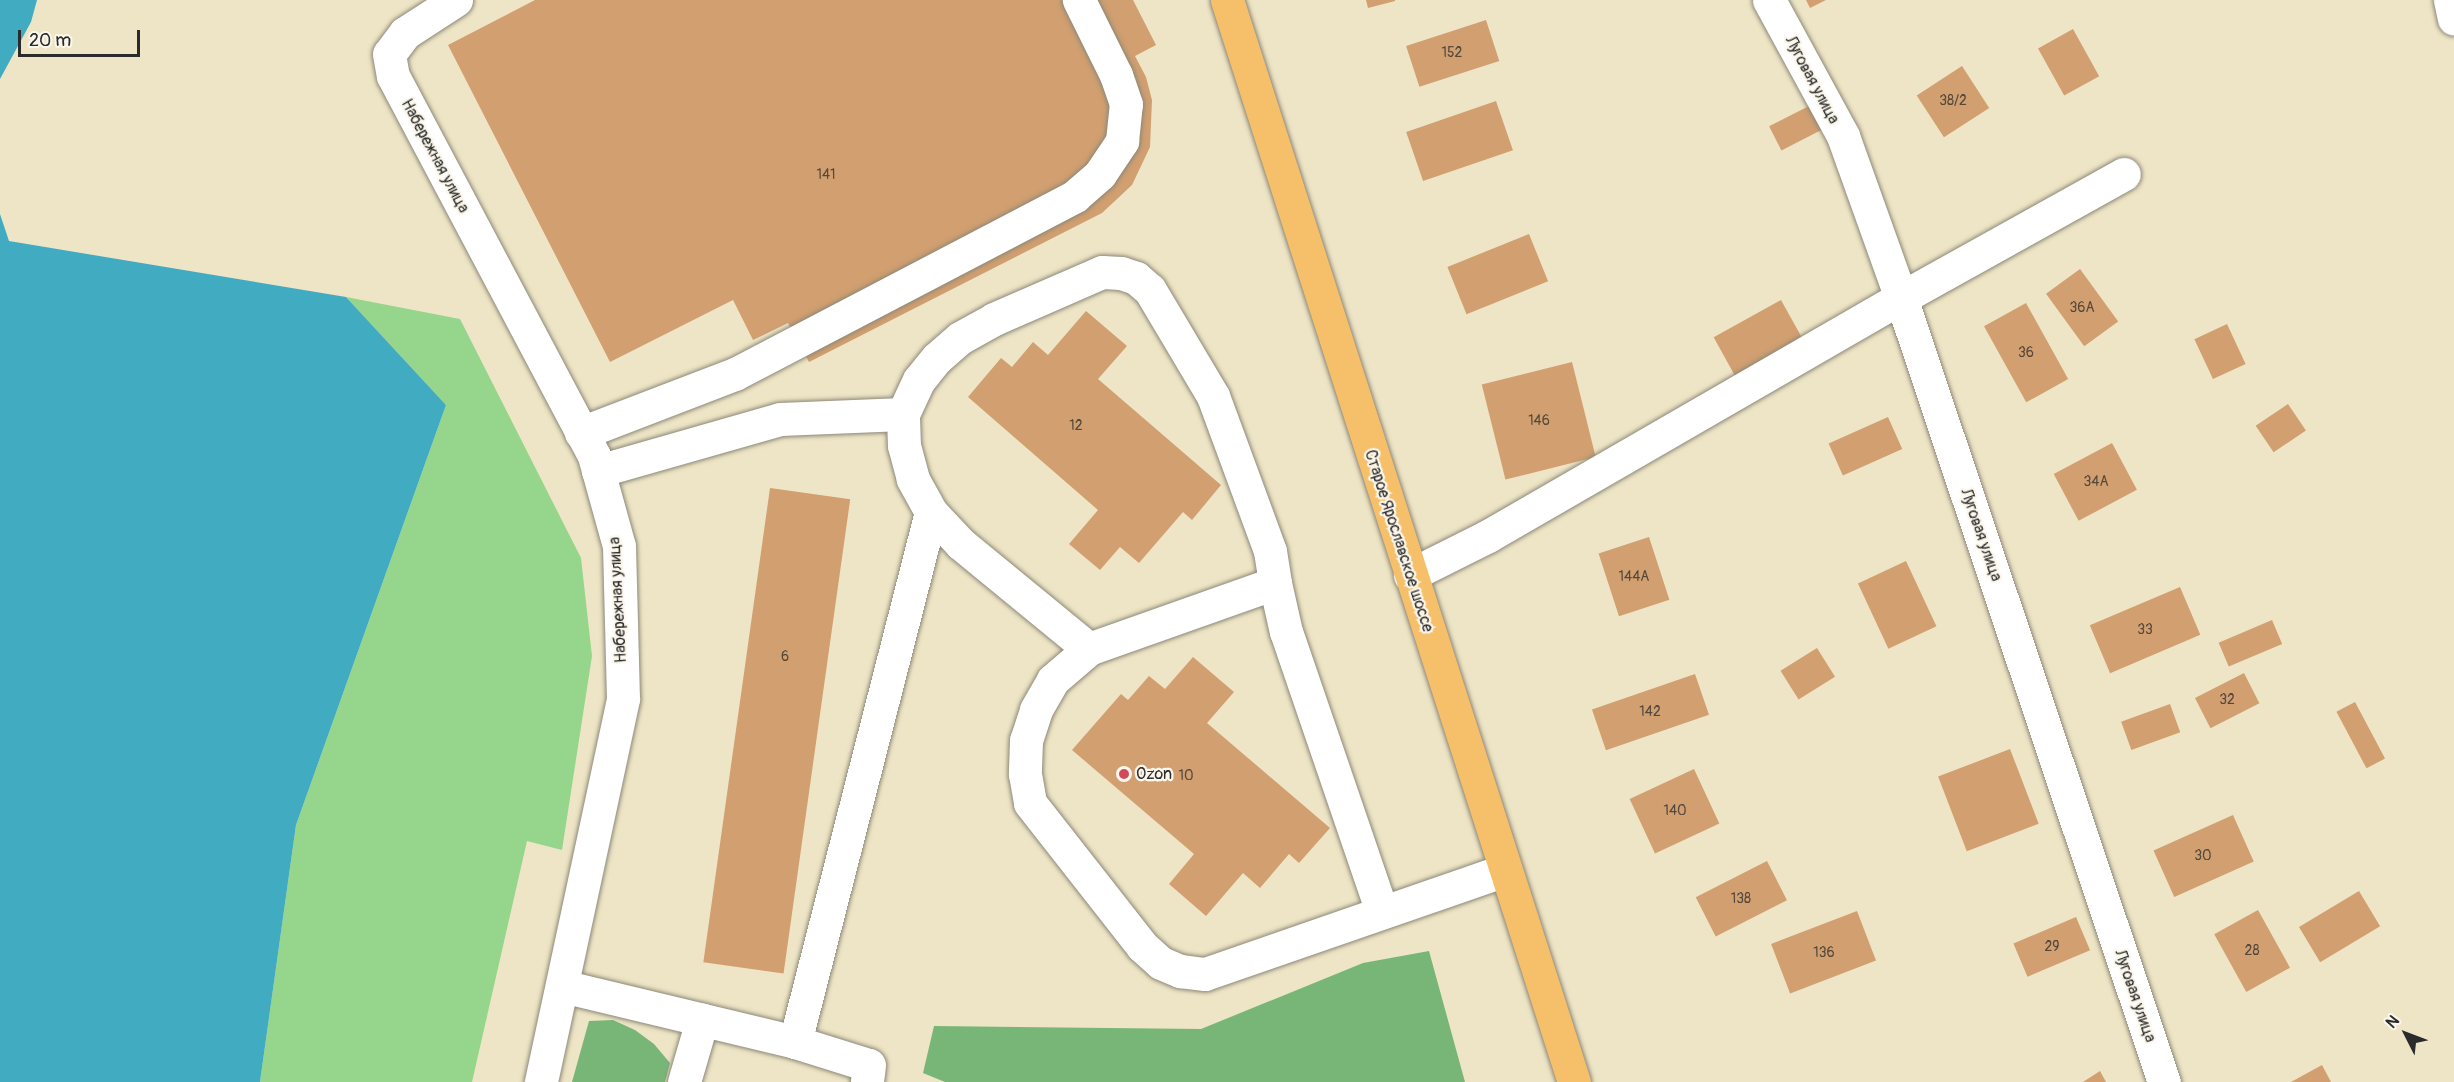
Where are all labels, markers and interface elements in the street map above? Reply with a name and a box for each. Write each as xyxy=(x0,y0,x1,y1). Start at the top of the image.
scale bar xyxy=(21,18,142,56)
text: 20 m xyxy=(29,29,71,52)
street label: Луговая улица xyxy=(1781,33,1843,127)
house number: 152 xyxy=(1442,45,1462,61)
house number: 38/2 xyxy=(1939,93,1967,109)
street label: Набережная улица xyxy=(397,96,473,216)
house number: 141 xyxy=(816,167,836,183)
house number: 36А xyxy=(2069,300,2095,316)
house number: 36 xyxy=(2018,345,2034,361)
house number: 146 xyxy=(1528,413,1550,429)
house number: 12 xyxy=(1069,418,1083,434)
street label: Старое Ярославское шоссе xyxy=(1360,447,1438,635)
house number: 34А xyxy=(2083,474,2109,490)
street label: Луговая улица xyxy=(1956,486,2006,584)
street label: Набережная улица xyxy=(605,537,631,663)
house number: 144А xyxy=(1619,569,1649,585)
house number: 33 xyxy=(2137,622,2153,638)
house number: 6 xyxy=(781,649,789,665)
house number: 32 xyxy=(2219,692,2235,708)
house number: 142 xyxy=(1639,704,1661,720)
place label: Ozon xyxy=(1136,764,1172,784)
marker: Ozon xyxy=(1117,767,1131,781)
house number: 10 xyxy=(1178,768,1194,784)
house number: 140 xyxy=(1663,803,1687,819)
house number: 30 xyxy=(2194,848,2212,864)
house number: 138 xyxy=(1731,891,1751,907)
house number: 29 xyxy=(2044,939,2060,955)
house number: 28 xyxy=(2245,943,2259,959)
house number: 136 xyxy=(1813,945,1835,961)
street label: Луговая улица xyxy=(2110,947,2160,1045)
north arrow xyxy=(2376,1004,2436,1064)
text: N xyxy=(2382,1011,2404,1033)

